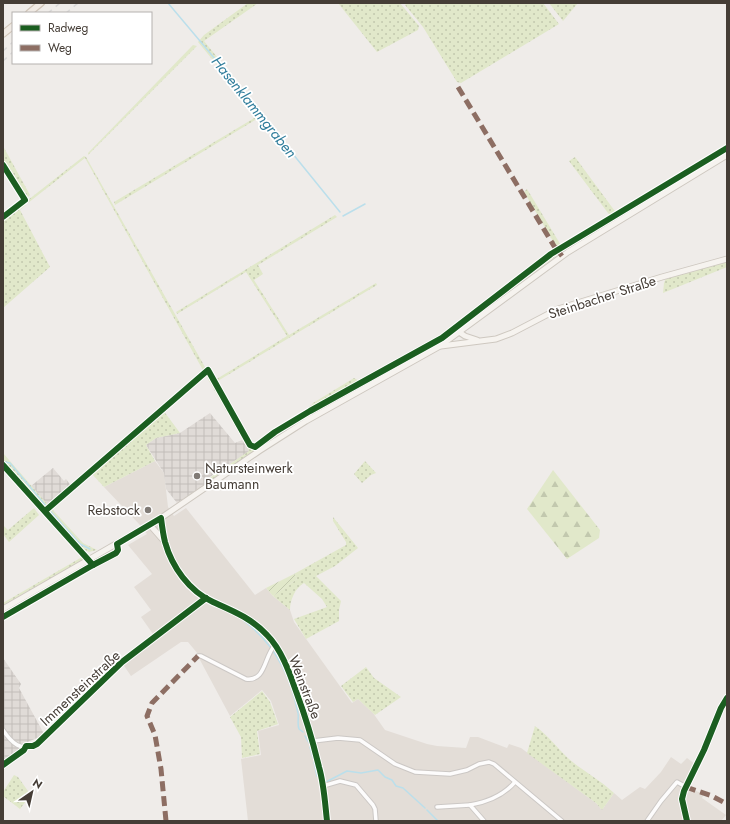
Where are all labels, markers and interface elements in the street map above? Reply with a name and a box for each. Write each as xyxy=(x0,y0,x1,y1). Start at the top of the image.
legend xyxy=(12,12,152,64)
text: Radweg xyxy=(48,19,88,37)
text: Weg xyxy=(48,39,72,57)
water label: Hasenklammgraben xyxy=(206,51,302,163)
street label: Steinbacher Straße xyxy=(546,270,658,324)
place label: Natursteinwerk Baumann xyxy=(205,458,294,494)
marker: Natursteinwerk Baumann xyxy=(192,471,202,481)
place label: Rebstock xyxy=(87,500,141,520)
marker: Rebstock xyxy=(143,505,153,515)
street label: Immensteinstraße xyxy=(36,646,124,730)
street label: Weinstraße xyxy=(284,652,326,722)
north arrow xyxy=(12,772,52,812)
text: N xyxy=(29,775,46,793)

